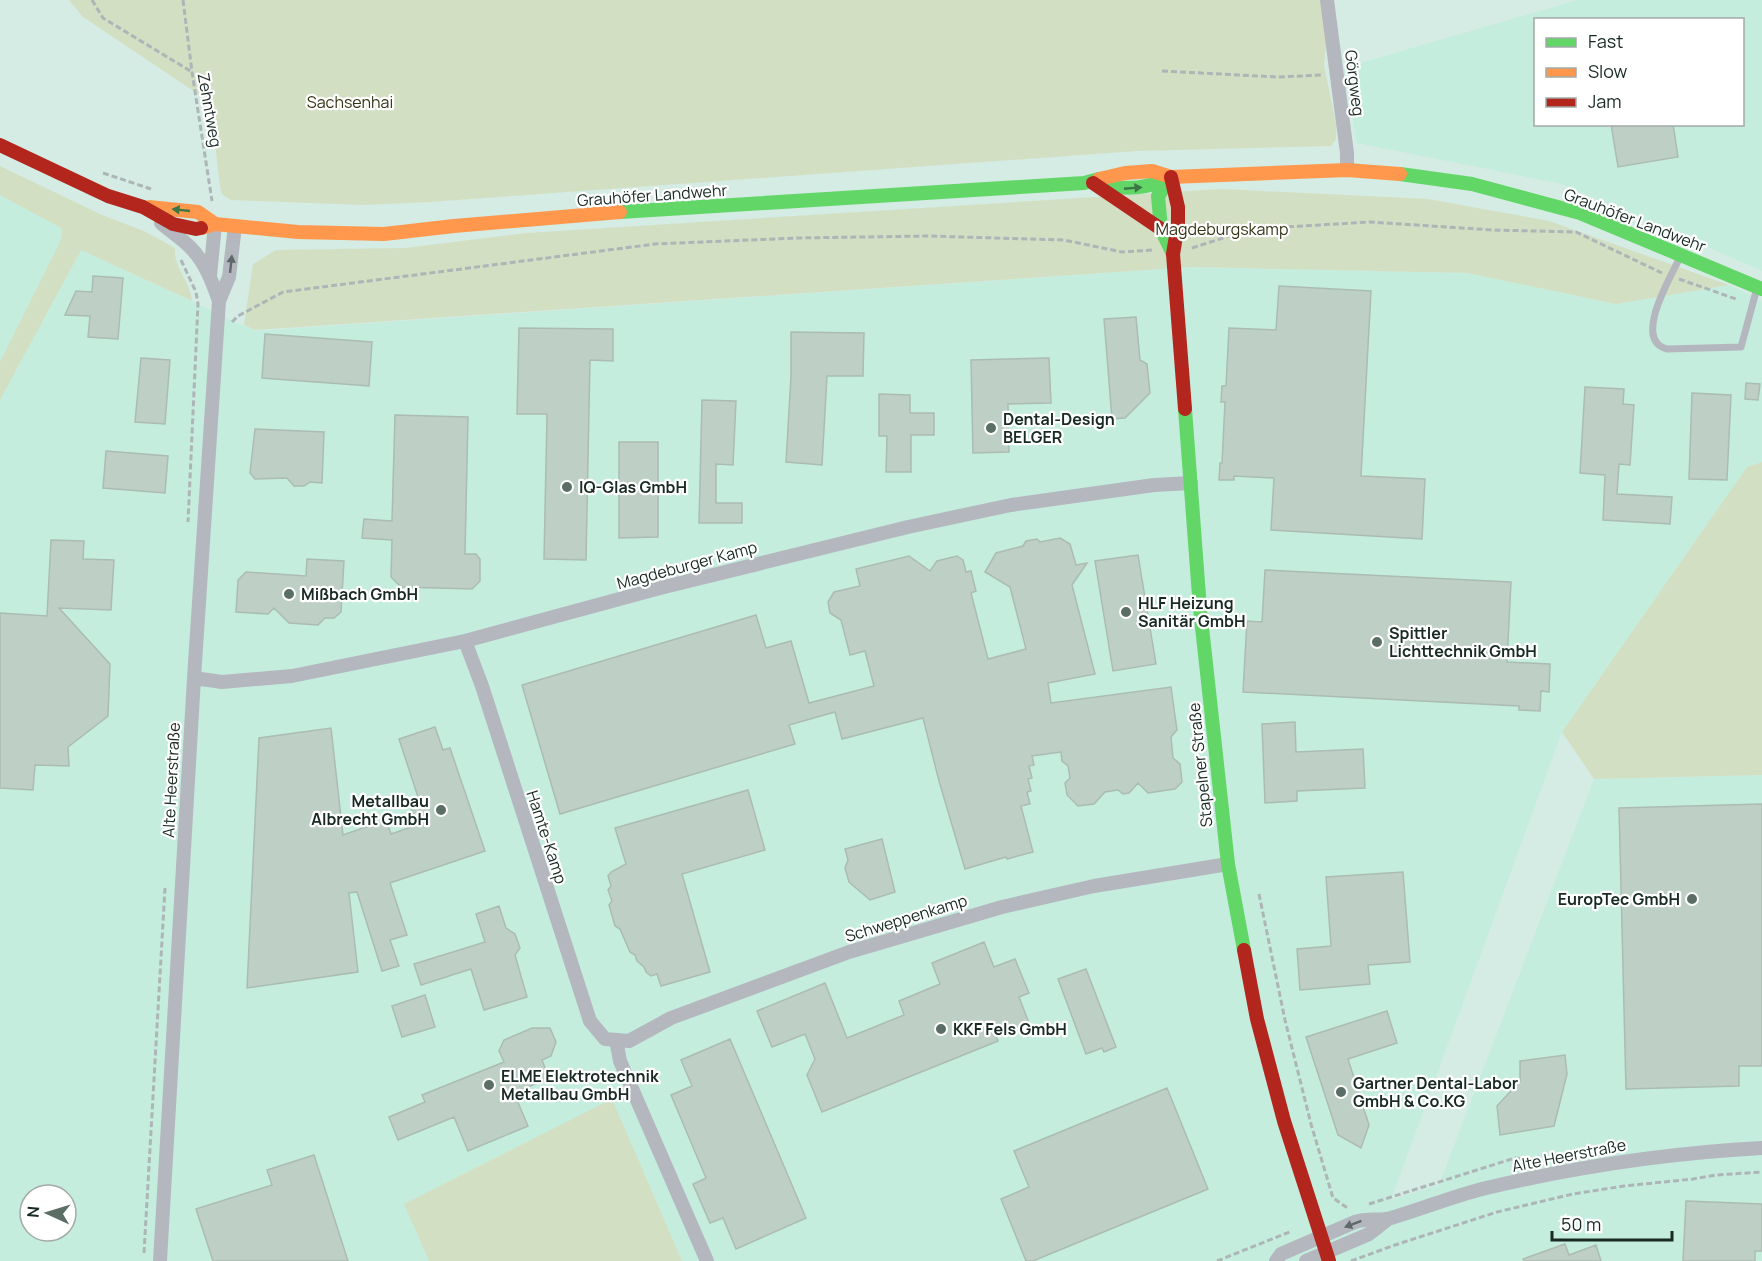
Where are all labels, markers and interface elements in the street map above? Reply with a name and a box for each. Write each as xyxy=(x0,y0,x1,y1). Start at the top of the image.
legend xyxy=(1534,18,1744,126)
text: Fast xyxy=(1588,29,1623,53)
street label: Görgweg xyxy=(1340,49,1370,117)
text: Slow xyxy=(1588,59,1628,83)
street label: Zehntweg xyxy=(193,71,227,149)
text: Jam xyxy=(1588,89,1622,113)
park label: Sachsenhai xyxy=(307,91,393,113)
street label: Grauhöfer Landwehr xyxy=(576,179,728,211)
street label: Grauhöfer Landwehr xyxy=(1561,183,1709,257)
one-way arrow xyxy=(1123,184,1142,193)
one-way arrow xyxy=(171,205,190,215)
park label: Magdeburgskamp xyxy=(1156,218,1288,240)
one-way arrow xyxy=(226,255,236,274)
place label: Dental-Design BELGER xyxy=(1003,408,1115,448)
marker: Dental-Design BELGER xyxy=(984,421,998,435)
place label: IQ-Glas GmbH xyxy=(579,476,687,498)
marker: IQ-Glas GmbH xyxy=(560,480,574,494)
street label: Magdeburger Kamp xyxy=(614,536,760,594)
place label: Mißbach GmbH xyxy=(301,583,418,605)
marker: Mißbach GmbH xyxy=(282,587,296,601)
place label: HLF Heizung Sanitär GmbH xyxy=(1138,592,1245,632)
marker: HLF Heizung Sanitär GmbH xyxy=(1119,605,1133,619)
place label: Spittler Lichttechnik GmbH xyxy=(1389,622,1537,662)
marker: Spittler Lichttechnik GmbH xyxy=(1370,635,1384,649)
street label: Stapelner Straße xyxy=(1183,702,1217,828)
street label: Alte Heerstraße xyxy=(157,722,185,838)
street label: Hamte-Kamp xyxy=(522,787,572,887)
place label: Metallbau Albrecht GmbH xyxy=(311,790,429,830)
marker: Metallbau Albrecht GmbH xyxy=(434,803,448,817)
place label: EuropTec GmbH xyxy=(1558,888,1680,910)
street label: Schweppenkamp xyxy=(842,889,970,947)
marker: EuropTec GmbH xyxy=(1685,892,1699,906)
place label: KKF Fels GmbH xyxy=(953,1018,1067,1040)
marker: KKF Fels GmbH xyxy=(934,1022,948,1036)
place label: ELME Elektrotechnik Metallbau GmbH xyxy=(501,1065,659,1105)
place label: Gartner Dental-Labor GmbH & Co.KG xyxy=(1353,1072,1518,1112)
marker: ELME Elektrotechnik Metallbau GmbH xyxy=(482,1078,496,1092)
marker: Gartner Dental-Labor GmbH & Co.KG xyxy=(1334,1085,1348,1099)
street label: Alte Heerstraße xyxy=(1510,1133,1628,1177)
north arrow xyxy=(18,1183,78,1243)
scale bar xyxy=(1552,1204,1672,1242)
text: N xyxy=(22,1205,44,1218)
text: 50 m xyxy=(1561,1212,1601,1236)
one-way arrow xyxy=(1343,1219,1361,1229)

